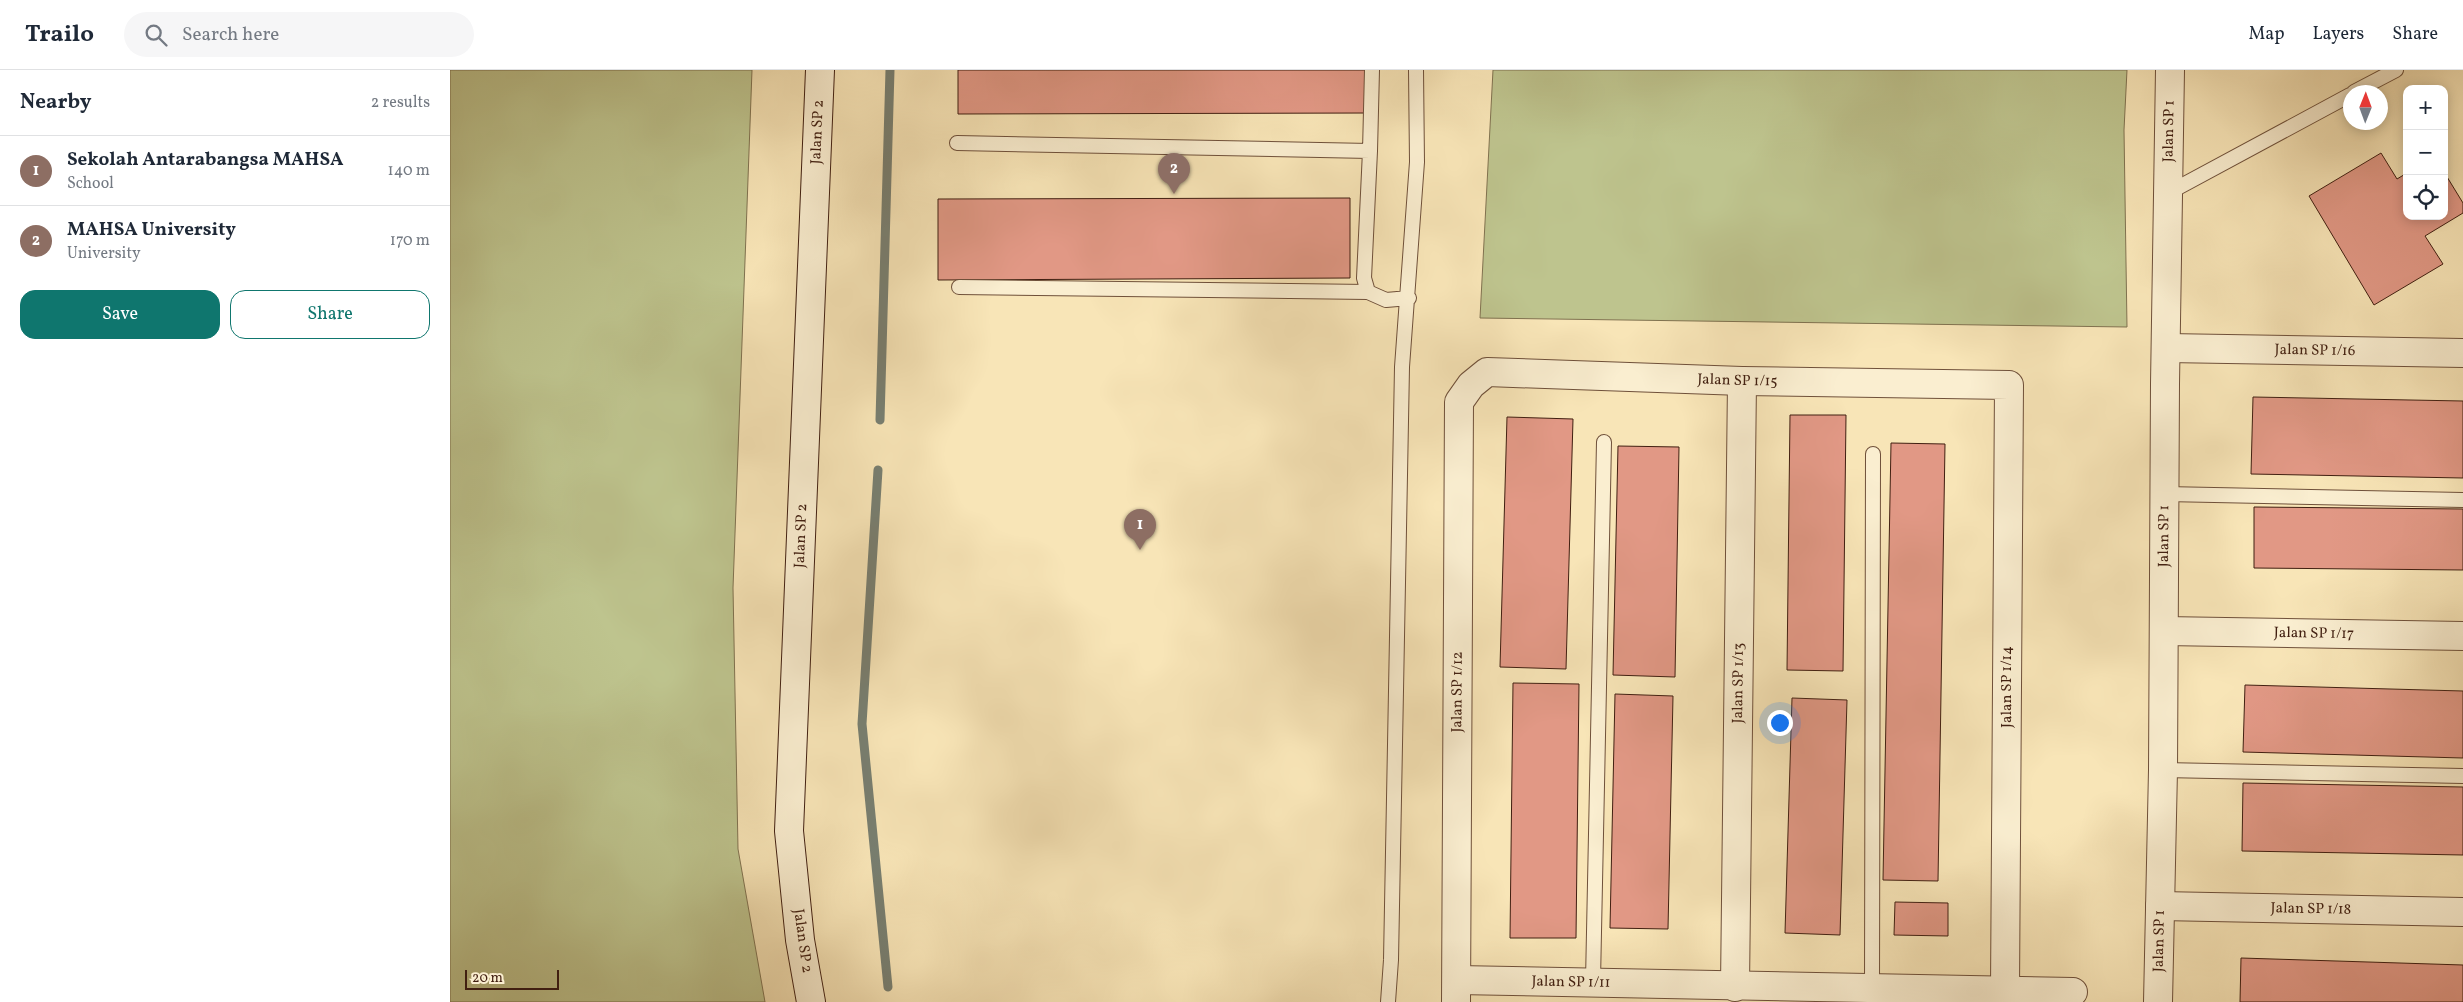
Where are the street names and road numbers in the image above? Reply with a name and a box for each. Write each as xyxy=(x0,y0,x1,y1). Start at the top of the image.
street label: Jalan SP 2 xyxy=(806,99,829,165)
street label: Jalan SP 1 xyxy=(2158,100,2180,162)
street label: Jalan SP 1/16 xyxy=(2274,339,2355,362)
street label: Jalan SP 1/15 xyxy=(1697,369,1778,392)
street label: Jalan SP 2 xyxy=(789,503,813,568)
street label: Jalan SP 1 xyxy=(2154,505,2175,567)
street label: Jalan SP 1/17 xyxy=(2274,622,2354,645)
street label: Jalan SP 1/13 xyxy=(1728,643,1749,724)
street label: Jalan SP 1/14 xyxy=(1997,646,2018,728)
street label: Jalan SP 1/12 xyxy=(1447,651,1468,733)
street label: Jalan SP 1/18 xyxy=(2270,898,2352,920)
street label: Jalan SP 2 xyxy=(787,908,817,974)
street label: Jalan SP 1 xyxy=(2148,910,2170,972)
street label: Jalan SP 1/11 xyxy=(1531,971,1611,993)

